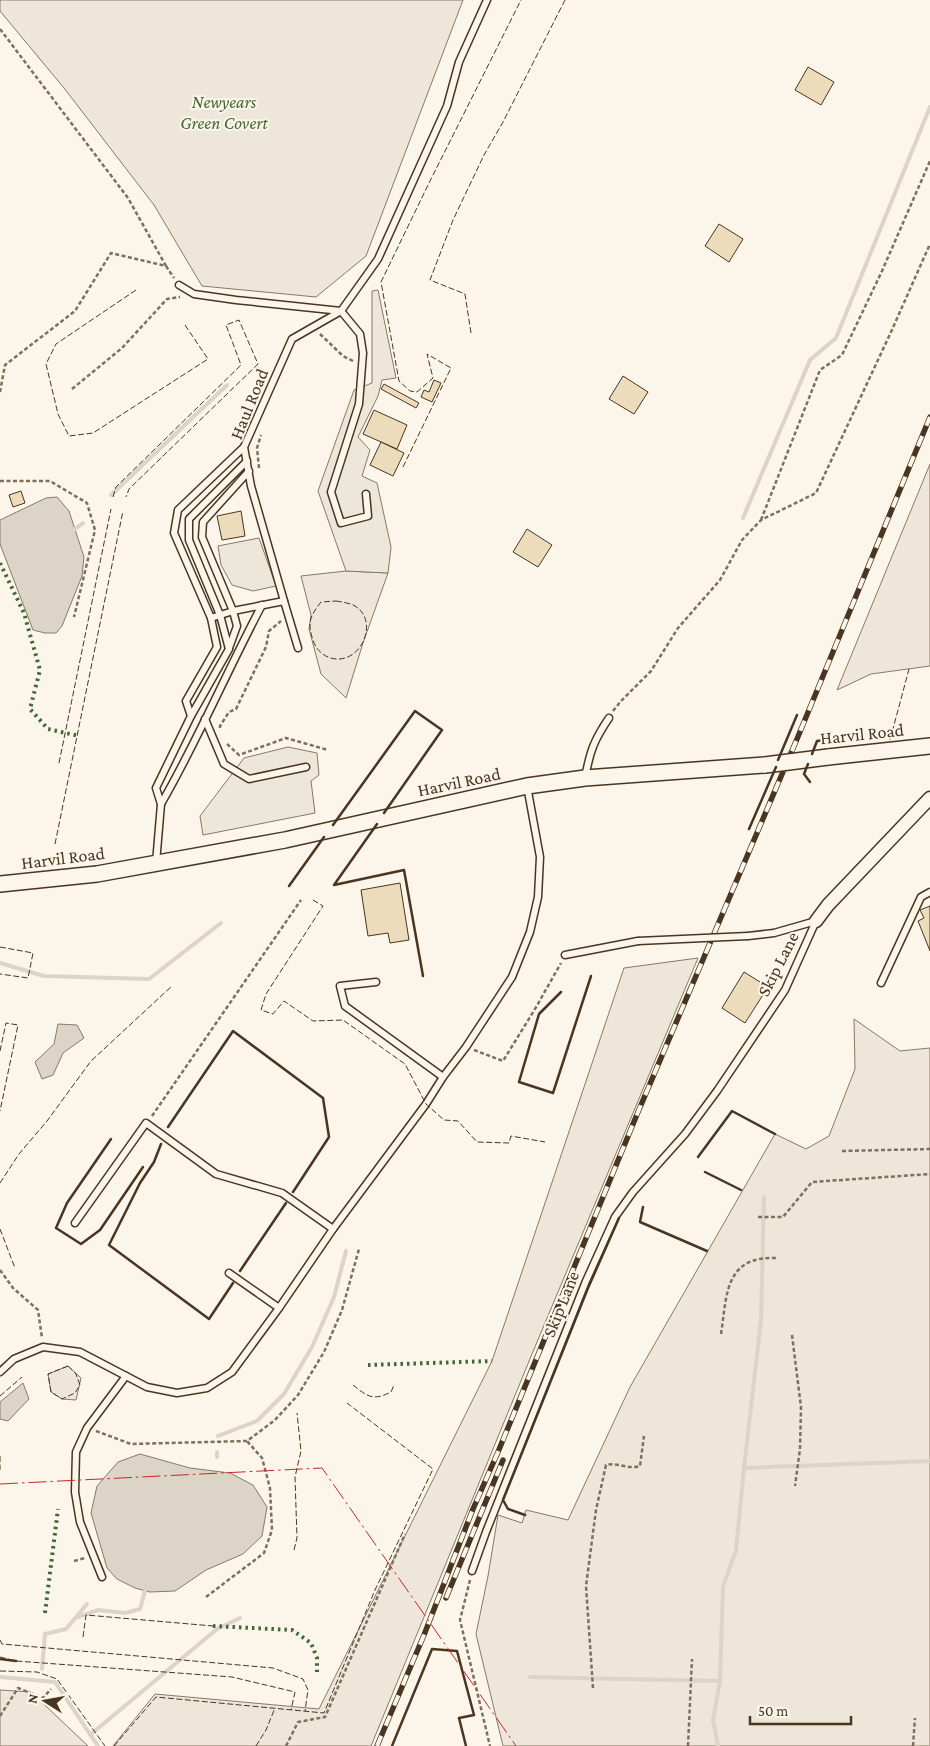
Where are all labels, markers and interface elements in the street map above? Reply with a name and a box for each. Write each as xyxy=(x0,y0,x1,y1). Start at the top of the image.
park label: Newyears Green Covert xyxy=(180,92,268,133)
street label: Haul Road xyxy=(226,365,272,442)
street label: Harvil Road xyxy=(819,720,905,748)
street label: Harvil Road xyxy=(416,763,503,801)
street label: Harvil Road xyxy=(20,843,107,873)
street label: Skip Lane xyxy=(753,928,803,999)
street label: Skip Lane xyxy=(539,1268,583,1340)
north arrow xyxy=(20,1676,70,1726)
text: N xyxy=(23,1692,41,1705)
scale bar xyxy=(750,1694,851,1726)
text: 50 m xyxy=(758,1703,788,1719)

